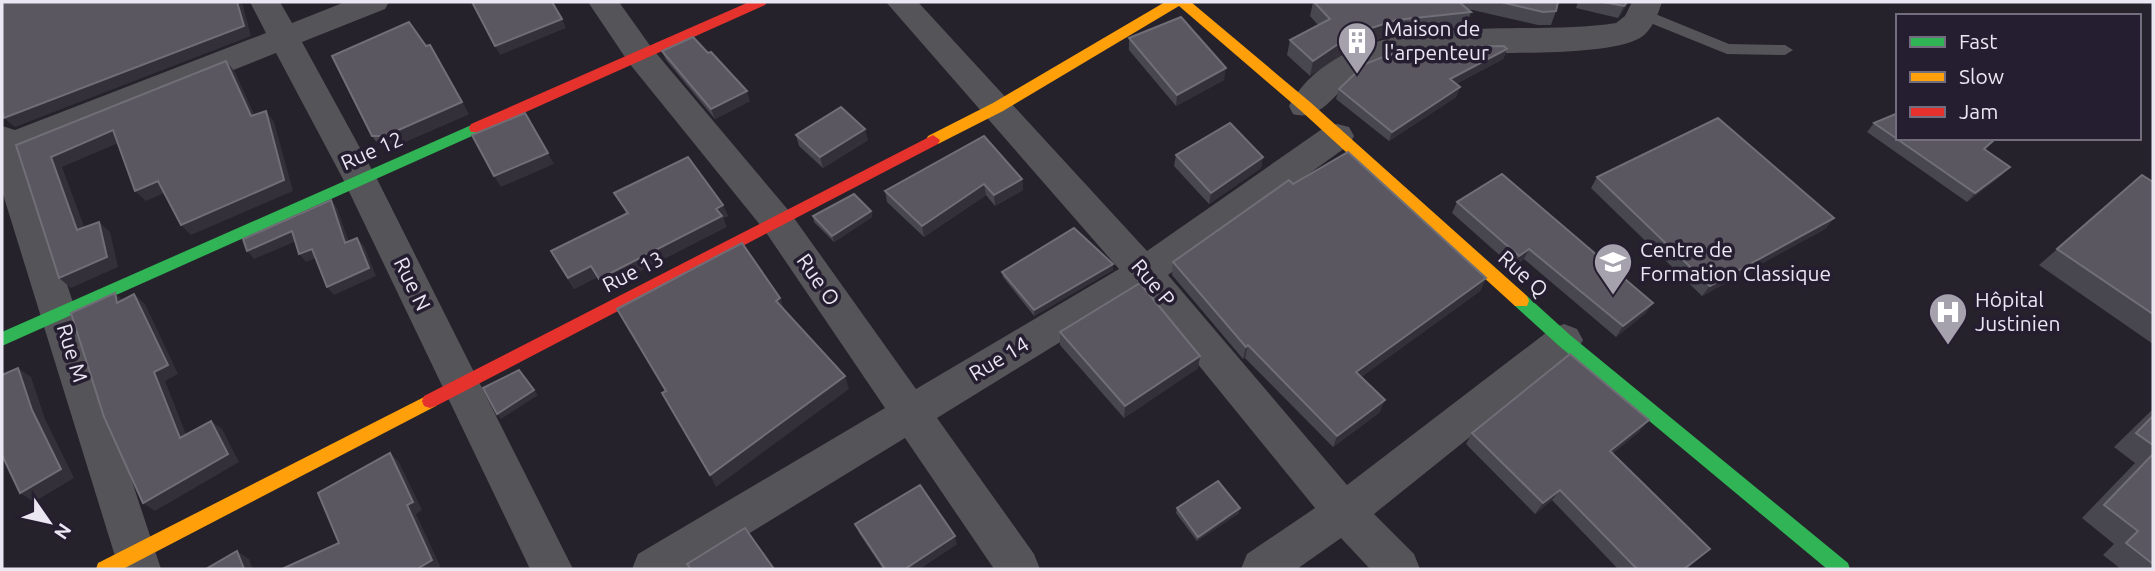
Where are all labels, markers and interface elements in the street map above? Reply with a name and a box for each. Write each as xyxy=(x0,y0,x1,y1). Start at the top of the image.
legend xyxy=(1896,14,2141,140)
place label: Maison de l'arpenteur xyxy=(1384,16,1489,64)
building icon: Maison de l'arpenteur xyxy=(1336,20,1378,75)
text: Fast xyxy=(1959,29,1997,53)
text: Slow xyxy=(1959,64,2004,88)
text: Jam xyxy=(1959,99,1998,123)
street label: Rue 12 xyxy=(337,126,406,174)
place label: Centre de Formation Classique xyxy=(1640,237,1831,285)
school or university icon: Centre de Formation Classique xyxy=(1592,241,1634,296)
street label: Rue Q xyxy=(1494,245,1553,302)
street label: Rue 13 xyxy=(598,246,667,297)
street label: Rue O xyxy=(792,249,845,310)
street label: Rue N xyxy=(390,253,436,314)
street label: Rue P xyxy=(1127,254,1180,311)
place label: Hôpital Justinien xyxy=(1975,287,2060,335)
hospital icon: Hôpital Justinien xyxy=(1927,291,1969,346)
street label: Rue M xyxy=(53,321,93,385)
street label: Rue 14 xyxy=(964,331,1033,385)
north arrow xyxy=(14,487,84,557)
text: N xyxy=(50,519,76,544)

